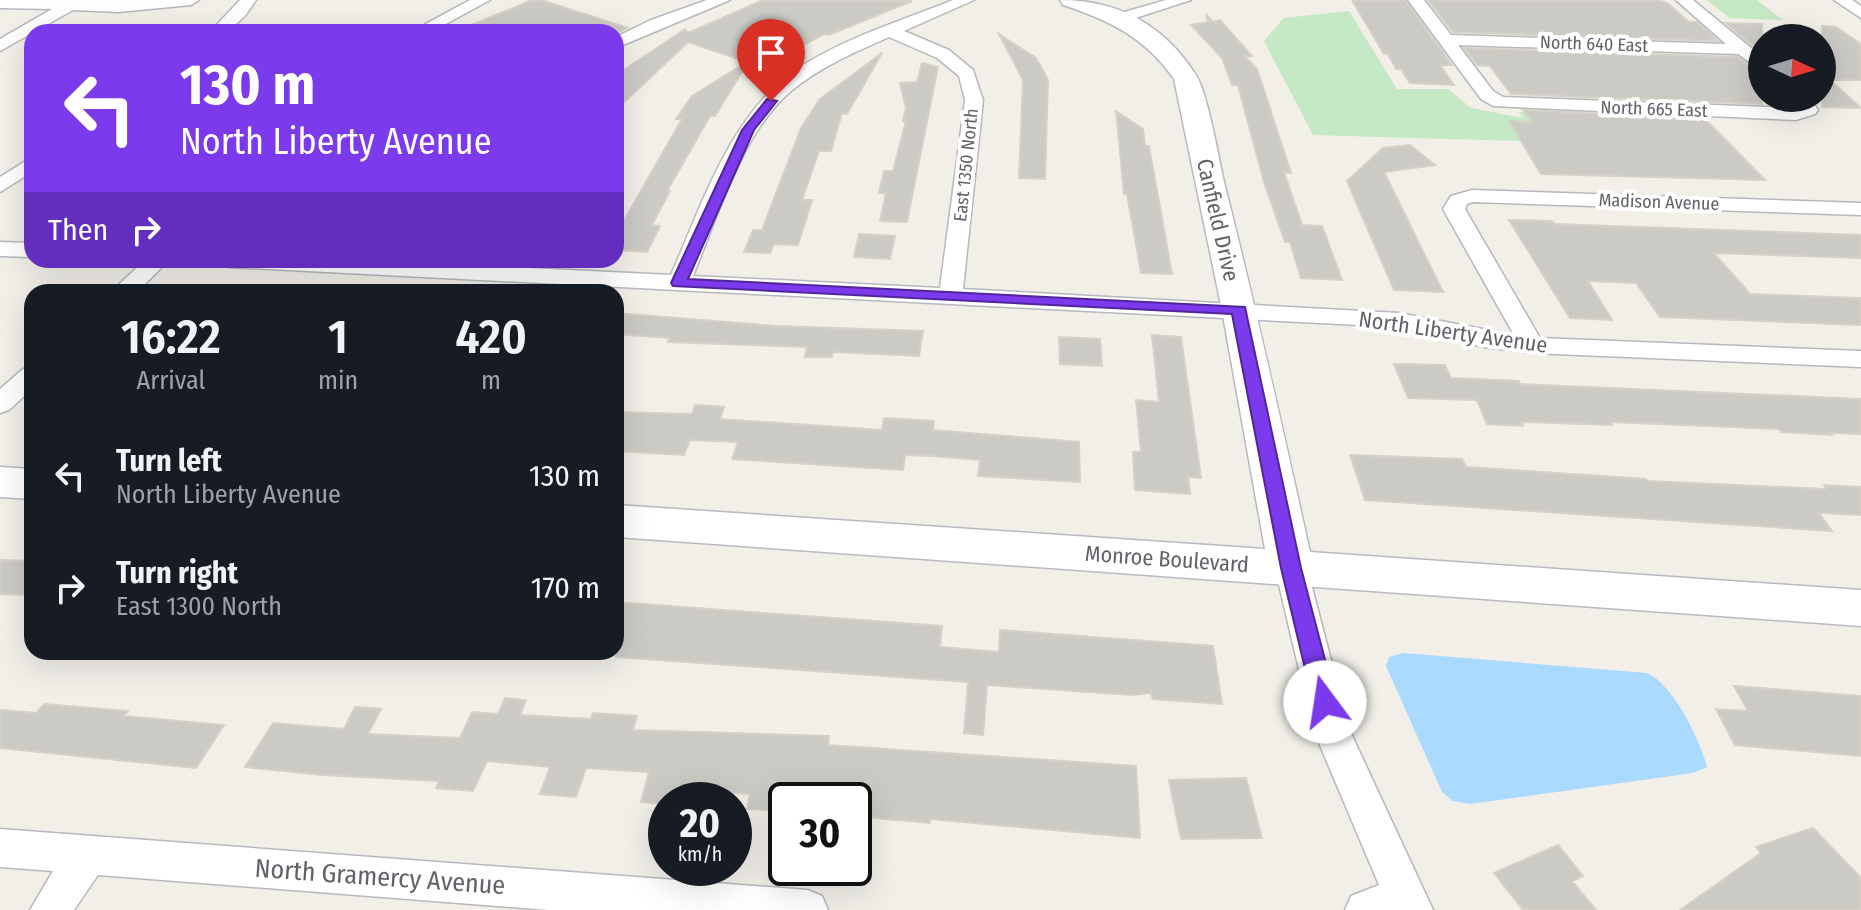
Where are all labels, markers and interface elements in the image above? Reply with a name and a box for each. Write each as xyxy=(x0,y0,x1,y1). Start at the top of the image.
pin xyxy=(737,19,805,101)
north arrow xyxy=(1748,24,1836,112)
map controls xyxy=(1748,24,1836,112)
icon: arrive xyxy=(749,31,793,75)
street label: North 640 East xyxy=(1540,31,1648,57)
text: 130 m xyxy=(180,52,315,119)
icon: left xyxy=(48,56,152,160)
street label: North 665 East xyxy=(1600,96,1708,122)
street label: East 1350 North xyxy=(949,107,983,223)
text: North Liberty Avenue xyxy=(180,120,491,164)
street label: Canfield Drive xyxy=(1191,156,1245,284)
street label: Madison Avenue xyxy=(1598,189,1720,215)
icon: right xyxy=(124,208,168,252)
text: Then xyxy=(48,212,108,248)
street label: North Liberty Avenue xyxy=(1357,305,1549,359)
text: 16:22 xyxy=(121,308,221,366)
text: 1 xyxy=(328,308,348,366)
text: 420 xyxy=(455,308,527,366)
text: Arrival xyxy=(136,365,205,396)
text: min xyxy=(318,365,358,396)
text: m xyxy=(481,365,501,396)
text: Turn left xyxy=(116,443,222,479)
icon: left xyxy=(48,454,92,498)
text: 130 m xyxy=(529,458,600,494)
text: North Liberty Avenue xyxy=(116,479,341,510)
street label: Monroe Boulevard xyxy=(1084,540,1250,578)
text: Turn right xyxy=(116,555,238,591)
icon: right xyxy=(48,566,92,610)
text: 170 m xyxy=(531,570,600,606)
text: East 1300 North xyxy=(116,591,282,622)
position arrow xyxy=(1283,660,1367,744)
speed limit sign: 30 xyxy=(768,782,872,886)
text: 20 xyxy=(680,800,720,848)
text: km/h xyxy=(678,842,722,866)
street label: North Gramercy Avenue xyxy=(254,853,506,901)

